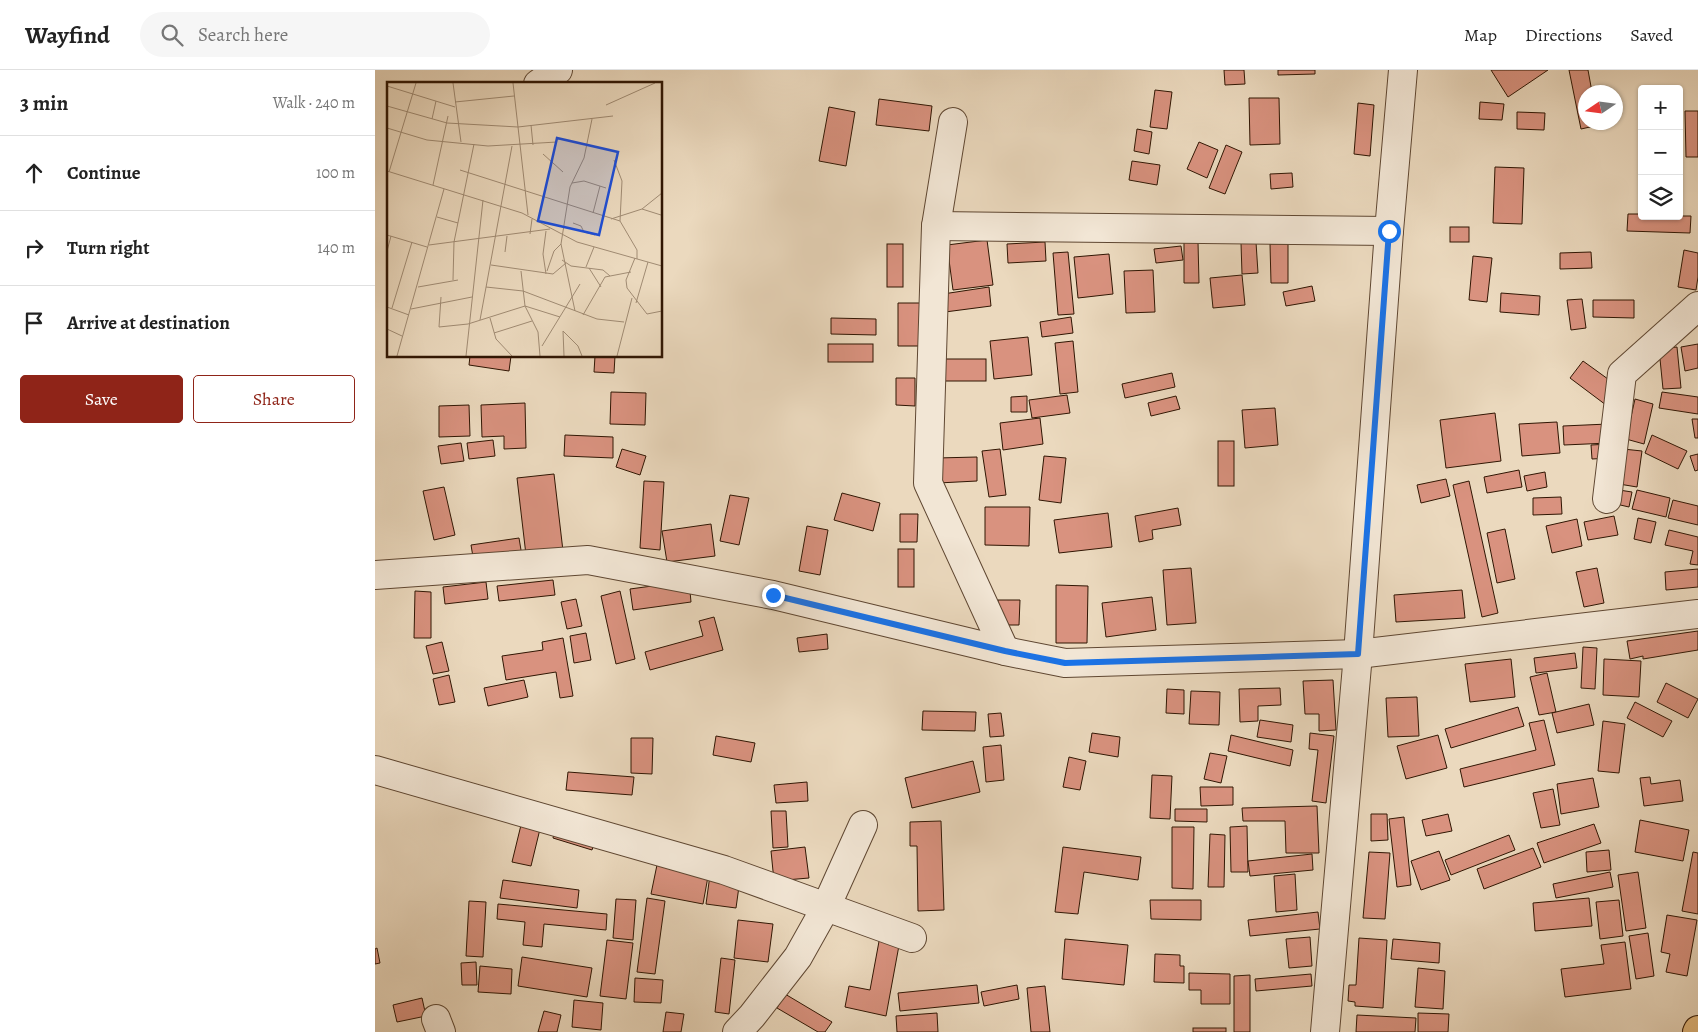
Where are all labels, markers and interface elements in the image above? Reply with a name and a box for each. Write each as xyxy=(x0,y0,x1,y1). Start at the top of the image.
search box xyxy=(140,12,490,57)
text: Wayfind xyxy=(25,19,110,51)
icon: search xyxy=(158,21,186,49)
text: Search here xyxy=(198,22,288,48)
text: Map xyxy=(1464,23,1497,47)
text: Directions xyxy=(1525,23,1602,47)
text: Saved xyxy=(1630,23,1673,47)
inset map xyxy=(387,82,663,358)
north arrow xyxy=(1578,85,1623,130)
map controls xyxy=(1638,85,1683,220)
button: + xyxy=(1638,85,1683,130)
text: 3 min xyxy=(20,89,68,117)
text: Walk · 240 m xyxy=(273,92,355,114)
button: − xyxy=(1638,130,1683,175)
icon: ahead xyxy=(20,159,48,187)
text: Continue xyxy=(67,160,141,186)
text: 100 m xyxy=(316,162,355,184)
button: layers xyxy=(1638,175,1683,220)
route start xyxy=(1378,220,1401,243)
icon: right xyxy=(20,234,48,262)
text: Turn right xyxy=(67,235,149,261)
text: 140 m xyxy=(317,237,355,259)
icon: arrive xyxy=(20,309,48,337)
text: Arrive at destination xyxy=(67,310,230,336)
button: Save xyxy=(20,375,183,423)
button: Share xyxy=(193,375,355,423)
route end xyxy=(762,584,785,607)

